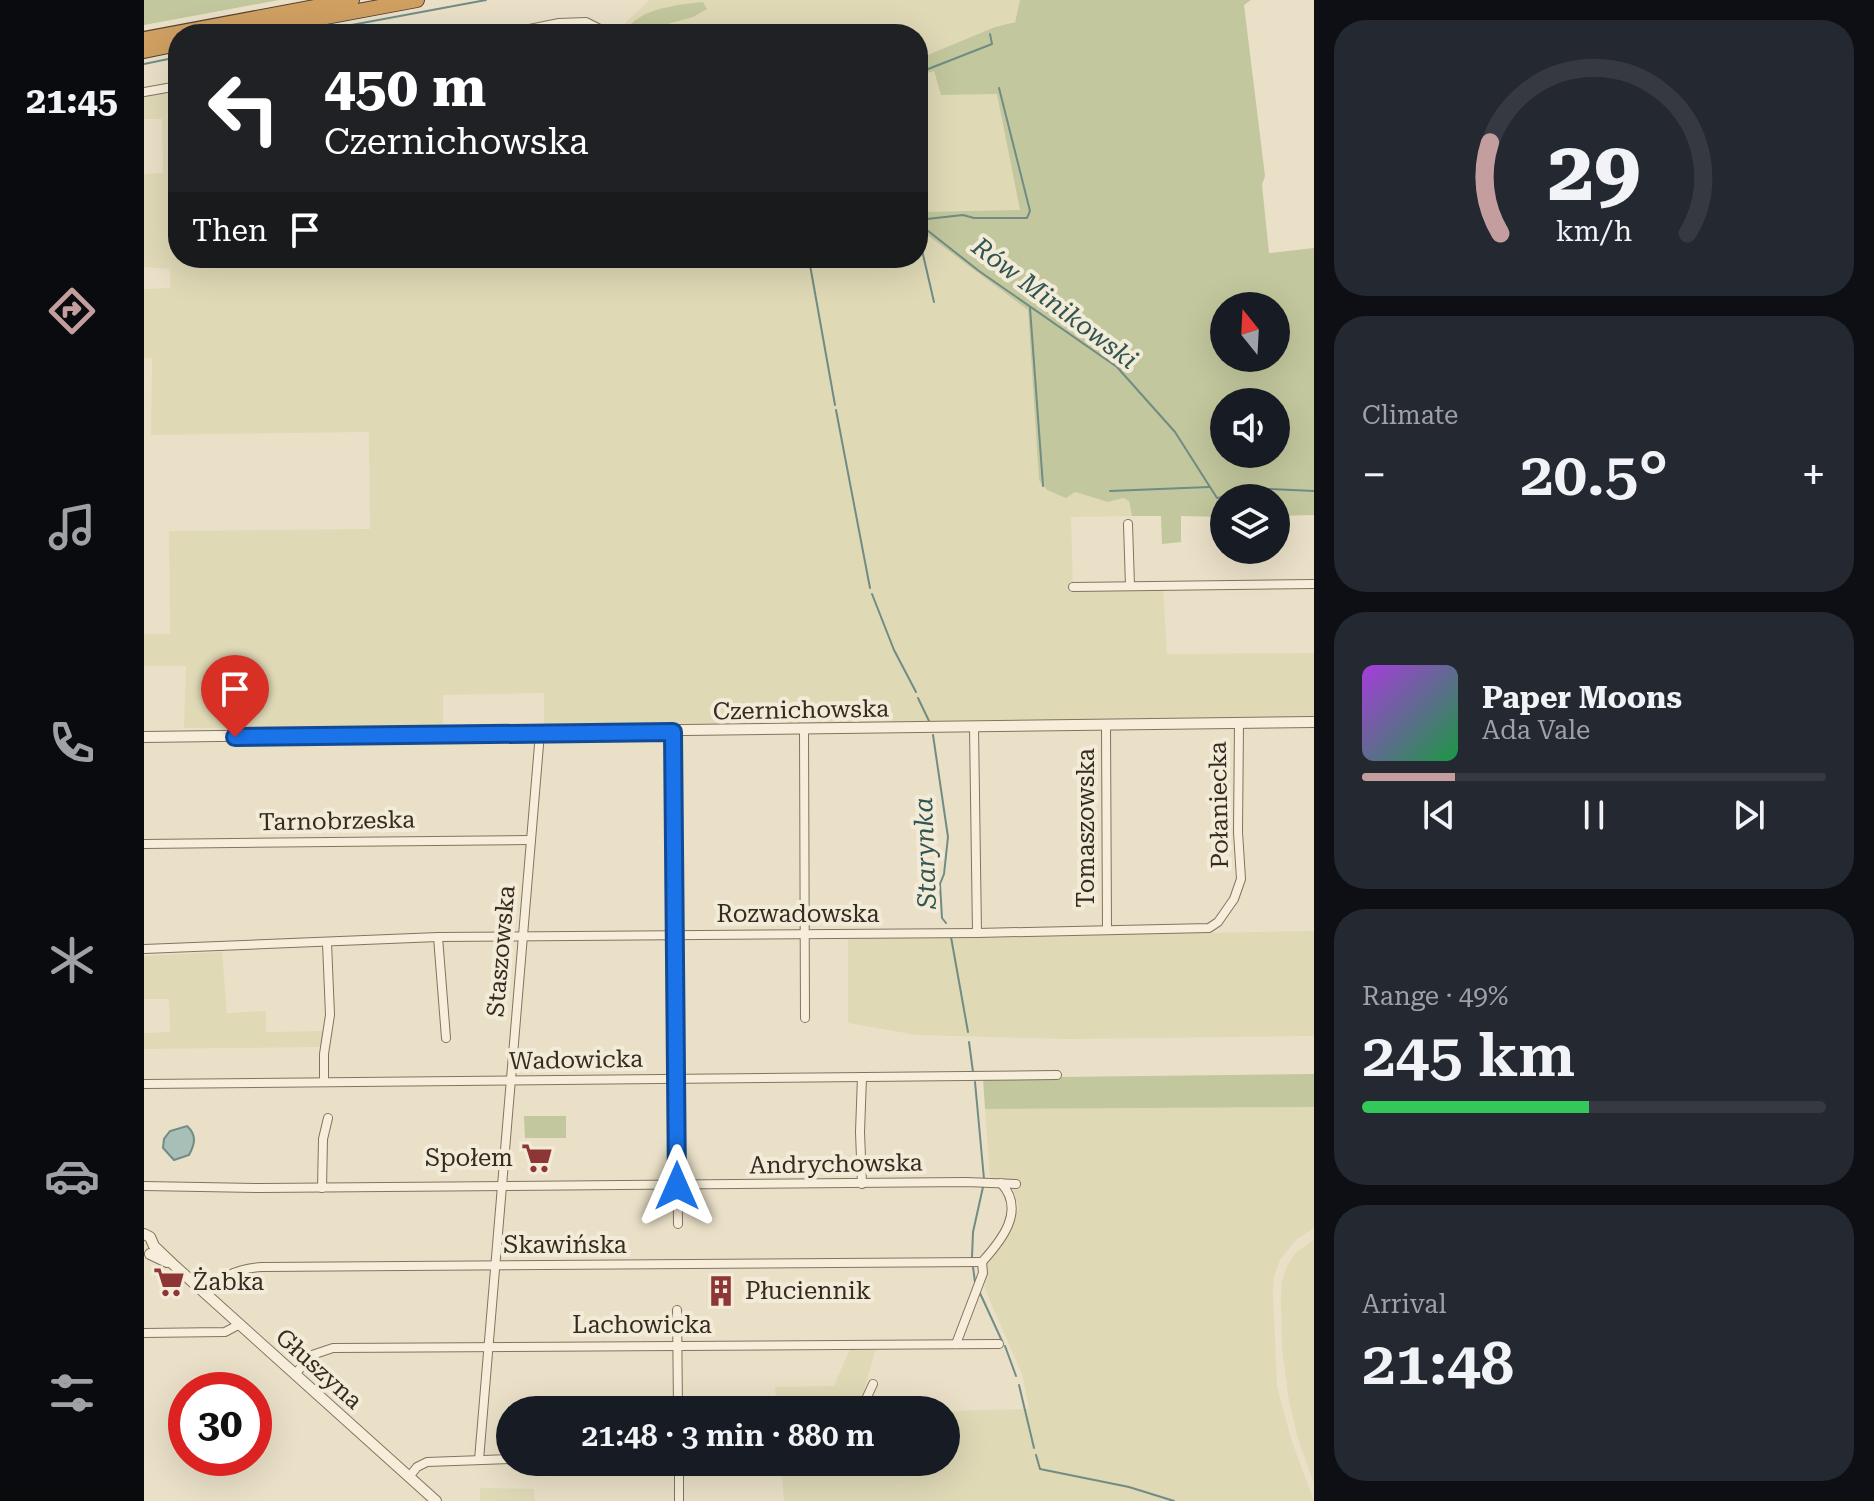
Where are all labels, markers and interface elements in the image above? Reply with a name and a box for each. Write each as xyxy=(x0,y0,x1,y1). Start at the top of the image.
text: 450 m xyxy=(324,54,486,120)
icon: left xyxy=(192,56,296,160)
text: 21:45 xyxy=(26,80,118,122)
text: Czernichowska xyxy=(324,121,589,163)
text: 29 xyxy=(1547,123,1641,220)
icon: arrive xyxy=(283,208,327,252)
text: Then xyxy=(192,213,267,248)
text: km/h xyxy=(1556,214,1632,248)
water label: Rów Minikowski xyxy=(966,231,1143,375)
icon: directions xyxy=(44,283,100,339)
north arrow xyxy=(1210,292,1290,372)
map controls xyxy=(1210,292,1290,564)
button: sound xyxy=(1210,388,1290,468)
text: Climate xyxy=(1362,400,1458,430)
text: 20.5° xyxy=(1520,439,1668,510)
text: − xyxy=(1362,449,1387,501)
text: + xyxy=(1801,449,1826,501)
button: layers xyxy=(1210,484,1290,564)
icon: music xyxy=(44,499,100,555)
pin xyxy=(201,655,269,737)
icon: arrive xyxy=(213,667,257,711)
text: Paper Moons xyxy=(1482,680,1682,715)
street label: Czernichowska xyxy=(713,694,889,726)
icon: phone xyxy=(44,715,100,771)
text: Ada Vale xyxy=(1482,715,1590,745)
street label: Połaniecka xyxy=(1204,741,1234,869)
street label: Tomaszowska xyxy=(1072,748,1100,908)
icon: previous xyxy=(1417,793,1461,837)
icon: pause xyxy=(1572,793,1616,837)
icon: next xyxy=(1727,793,1771,837)
water label: Starynka xyxy=(908,797,942,910)
street label: Tarnobrzeska xyxy=(259,806,415,836)
street label: Staszowska xyxy=(481,884,521,1018)
street label: Rozwadowska xyxy=(717,900,879,928)
icon: climate xyxy=(44,932,100,988)
text: Range · 49% xyxy=(1362,981,1508,1011)
text: 245 km xyxy=(1362,1020,1575,1091)
street label: Wadowicka xyxy=(509,1045,643,1075)
supermarket icon: Społem xyxy=(520,1141,554,1175)
place label: Społem xyxy=(425,1144,513,1172)
position arrow xyxy=(635,1144,719,1228)
icon: car xyxy=(44,1148,100,1204)
street label: Andrychowska xyxy=(749,1148,923,1180)
street label: Skawińska xyxy=(503,1231,627,1259)
supermarket icon: Żabka xyxy=(152,1265,186,1299)
place label: Żabka xyxy=(193,1267,264,1296)
building icon: Płuciennik xyxy=(704,1274,738,1308)
place label: Płuciennik xyxy=(745,1277,871,1305)
text: Arrival xyxy=(1362,1289,1447,1319)
street label: Lachowicka xyxy=(572,1311,712,1339)
street label: Głuszyna xyxy=(270,1323,368,1415)
text: 21:48 xyxy=(1362,1328,1514,1399)
icon: filters xyxy=(44,1365,100,1421)
speed limit sign: 30 xyxy=(168,1372,272,1476)
text: 21:48 · 3 min · 880 m xyxy=(582,1418,874,1453)

